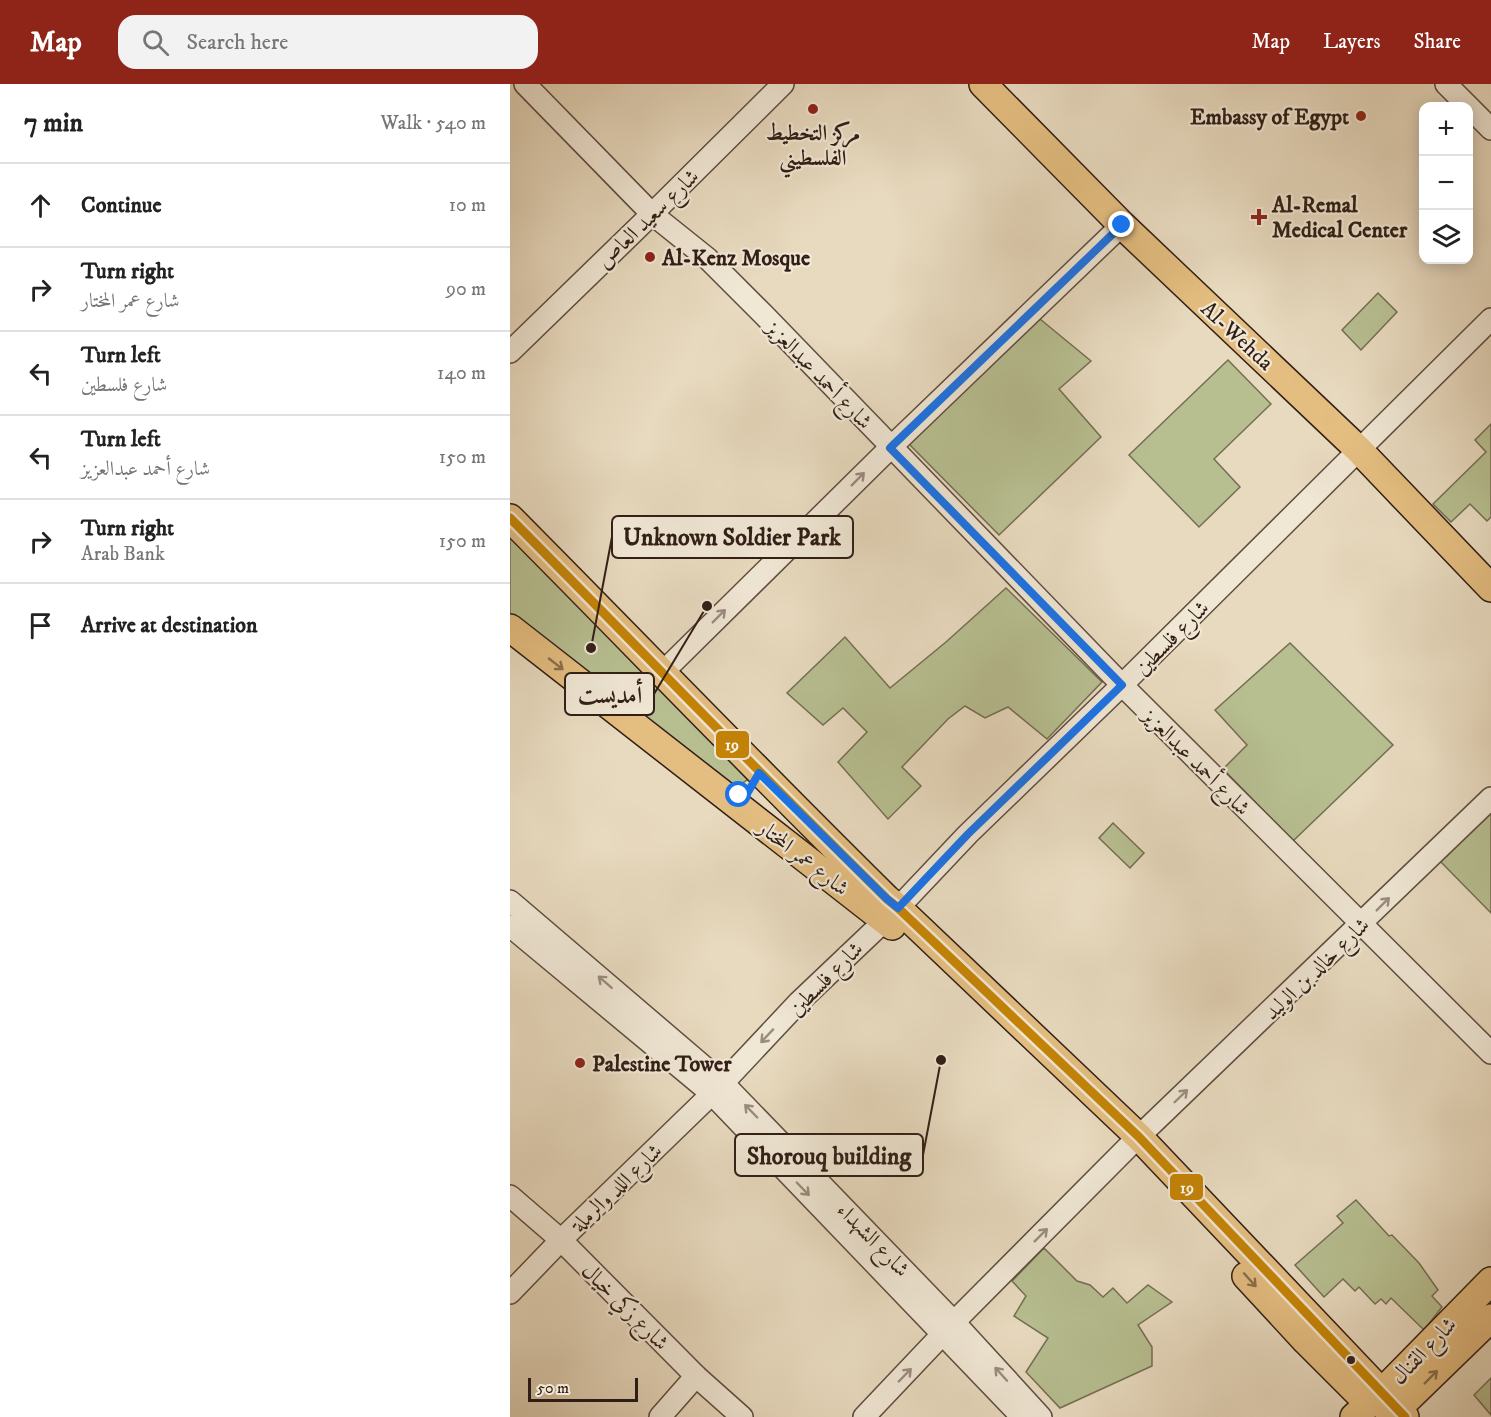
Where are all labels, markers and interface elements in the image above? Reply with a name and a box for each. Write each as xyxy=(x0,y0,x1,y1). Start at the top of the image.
search box xyxy=(118,15,538,69)
text: Map xyxy=(30,25,82,60)
icon: search xyxy=(139,26,172,59)
text: Search here xyxy=(187,29,288,56)
text: Map xyxy=(1251,29,1290,55)
text: Layers xyxy=(1323,29,1381,55)
text: Share xyxy=(1414,29,1461,55)
marker: مركز التخطيط الفلسطيني xyxy=(806,102,820,116)
map controls xyxy=(1419,102,1473,264)
button: + xyxy=(1419,102,1473,156)
place label: Embassy of Egypt xyxy=(1190,104,1349,131)
text: 7 min xyxy=(24,107,83,140)
marker: Embassy of Egypt xyxy=(1354,109,1368,123)
text: Walk · 540 m xyxy=(381,111,486,136)
place label: مركز التخطيط الفلسطيني xyxy=(766,120,860,178)
button: − xyxy=(1419,156,1473,210)
street label: شارع سعيد العاص xyxy=(591,163,708,278)
icon: ahead xyxy=(24,189,57,222)
text: Continue xyxy=(81,192,162,219)
place label: Al-Remal Medical Center xyxy=(1271,192,1408,244)
text: 10 m xyxy=(449,193,486,218)
marker: Al-Remal Medical Center xyxy=(1250,208,1268,226)
button: layers xyxy=(1419,210,1473,264)
route end xyxy=(1108,211,1134,237)
place label: Al-Kenz Mosque xyxy=(661,245,810,272)
marker: Al-Kenz Mosque xyxy=(643,250,657,264)
text: Turn right xyxy=(81,258,174,285)
icon: right xyxy=(24,273,57,306)
text: 90 m xyxy=(446,277,486,302)
text: شارع عمر المختار xyxy=(81,289,180,314)
street label: Al-Wehda xyxy=(1195,296,1279,377)
street label: شارع أحمد عبدالعزيز xyxy=(756,311,880,438)
text: Turn left xyxy=(81,342,161,369)
icon: left xyxy=(24,357,57,390)
text: 140 m xyxy=(437,361,486,386)
text: شارع فلسطين xyxy=(81,373,167,398)
text: Turn left xyxy=(81,426,161,453)
icon: left xyxy=(24,441,57,474)
text: 150 m xyxy=(439,445,486,470)
text: شارع أحمد عبدالعزيز xyxy=(81,457,210,482)
one-way arrow xyxy=(851,472,866,487)
text: Turn right xyxy=(81,515,174,542)
callout: Unknown Soldier Park xyxy=(612,516,853,558)
text: Unknown Soldier Park xyxy=(623,523,842,553)
icon: right xyxy=(24,525,57,558)
text: 150 m xyxy=(439,529,486,554)
text: Arab Bank xyxy=(81,542,165,567)
street label: شارع فلسطين xyxy=(1129,595,1218,684)
icon: arrive xyxy=(24,609,57,642)
one-way arrow xyxy=(712,609,727,623)
text: Arrive at destination xyxy=(81,612,258,639)
one-way arrow xyxy=(548,658,564,671)
callout: أمديست xyxy=(565,673,654,715)
text: أمديست xyxy=(578,678,643,711)
street label: شارع أحمد عبدالعزيز xyxy=(1132,699,1258,825)
line badge: 19 xyxy=(715,730,750,759)
text: 19 xyxy=(725,735,739,755)
route start xyxy=(725,781,751,807)
street label: شارع عمر المختار xyxy=(748,813,854,905)
one-way arrow xyxy=(1375,896,1390,911)
street label: شارع خالد بن الوليد xyxy=(1258,912,1378,1029)
street label: شارع فلسطين xyxy=(783,936,872,1025)
one-way arrow xyxy=(598,975,613,989)
one-way arrow xyxy=(760,1029,774,1044)
place label: Palestine Tower xyxy=(592,1051,732,1078)
marker: Palestine Tower xyxy=(573,1056,587,1070)
one-way arrow xyxy=(1174,1089,1189,1104)
one-way arrow xyxy=(743,1104,758,1119)
callout: Shorouq building xyxy=(735,1134,923,1176)
street label: شارع اللد والرملة xyxy=(565,1138,671,1242)
text: Shorouq building xyxy=(747,1142,913,1172)
line badge: 19 xyxy=(1169,1173,1204,1201)
text: 19 xyxy=(1180,1178,1194,1198)
one-way arrow xyxy=(796,1182,810,1197)
street label: شارع الشهداء xyxy=(828,1197,915,1286)
one-way arrow xyxy=(1033,1228,1048,1242)
street label: شارع زكي خيال xyxy=(573,1257,675,1359)
one-way arrow xyxy=(1243,1272,1257,1287)
street label: شارع القنال xyxy=(1385,1312,1466,1393)
unlabelled marker xyxy=(1345,1354,1357,1366)
one-way arrow xyxy=(897,1367,912,1382)
one-way arrow xyxy=(995,1367,1009,1382)
one-way arrow xyxy=(1424,1370,1439,1384)
scale bar xyxy=(528,1375,638,1402)
text: 50 m xyxy=(537,1378,569,1398)

